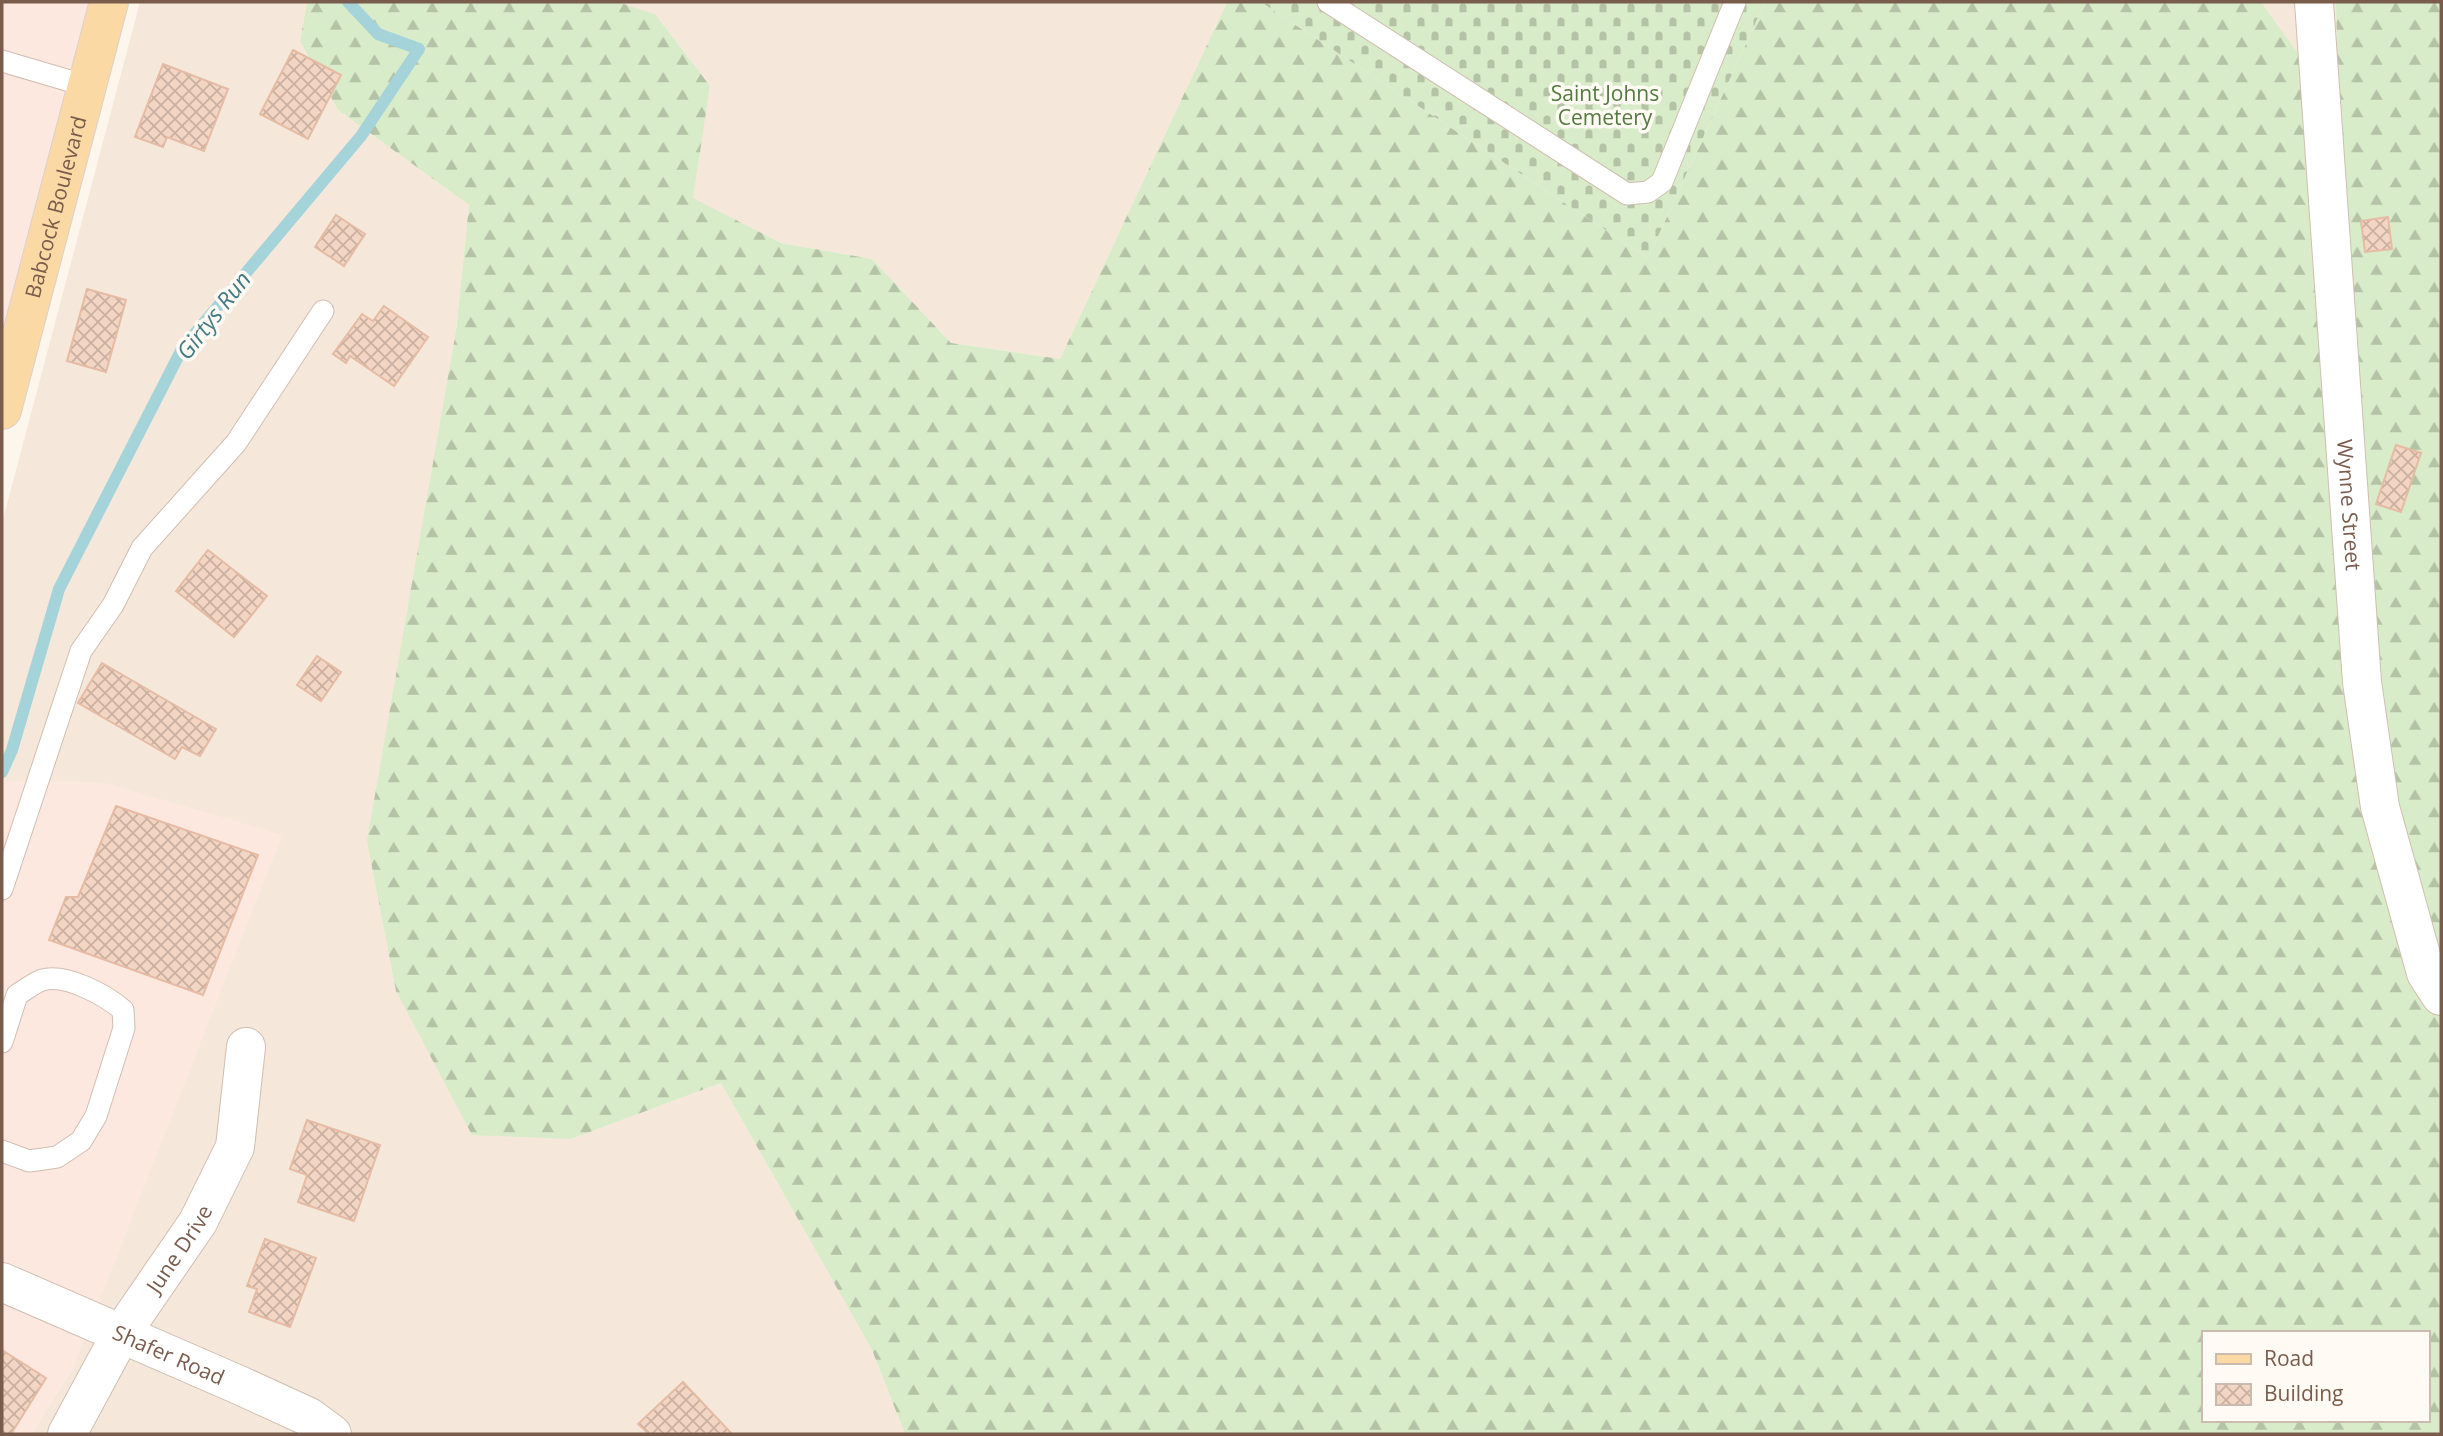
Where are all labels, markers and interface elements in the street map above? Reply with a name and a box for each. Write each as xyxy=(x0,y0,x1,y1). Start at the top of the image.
park label: Saint Johns Cemetery xyxy=(1551,79,1659,131)
street label: Babcock Boulevard xyxy=(18,113,93,301)
water label: Girtys Run xyxy=(168,264,258,366)
street label: Wynne Street xyxy=(2331,438,2368,571)
street label: June Drive xyxy=(139,1200,218,1300)
street label: Shafer Road xyxy=(109,1318,229,1391)
legend xyxy=(2202,1331,2429,1422)
text: Road xyxy=(2264,1344,2314,1372)
text: Building xyxy=(2264,1379,2343,1407)

